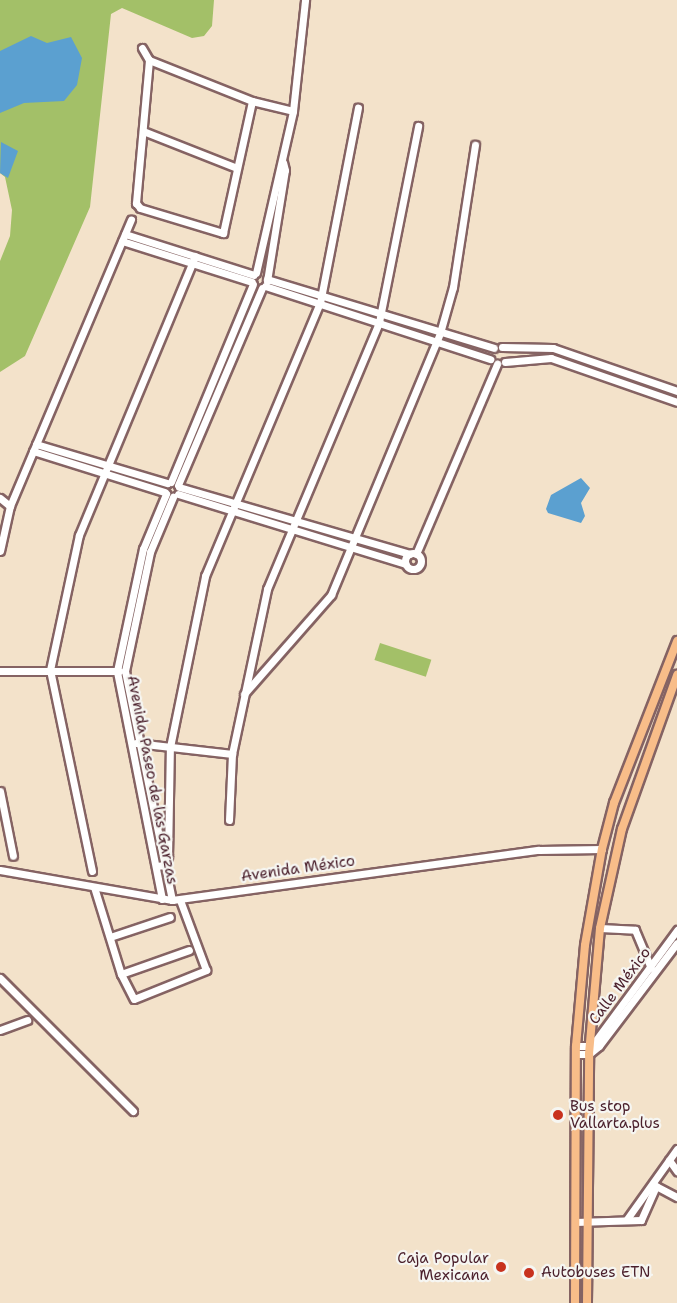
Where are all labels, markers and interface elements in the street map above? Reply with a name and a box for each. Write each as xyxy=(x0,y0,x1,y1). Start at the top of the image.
street label: Avenida Paseo de las Garzas xyxy=(123,674,181,886)
street label: Avenida México xyxy=(240,852,356,886)
street label: Calle México xyxy=(585,944,655,1028)
place label: Bus stop Vallarta.plus xyxy=(570,1097,660,1132)
marker: Bus stop Vallarta.plus xyxy=(551,1108,565,1122)
place label: Caja Popular Mexicana xyxy=(397,1249,489,1284)
marker: Caja Popular Mexicana xyxy=(494,1260,508,1274)
place label: Autobuses ETN xyxy=(541,1264,650,1282)
marker: Autobuses ETN xyxy=(522,1266,536,1280)

